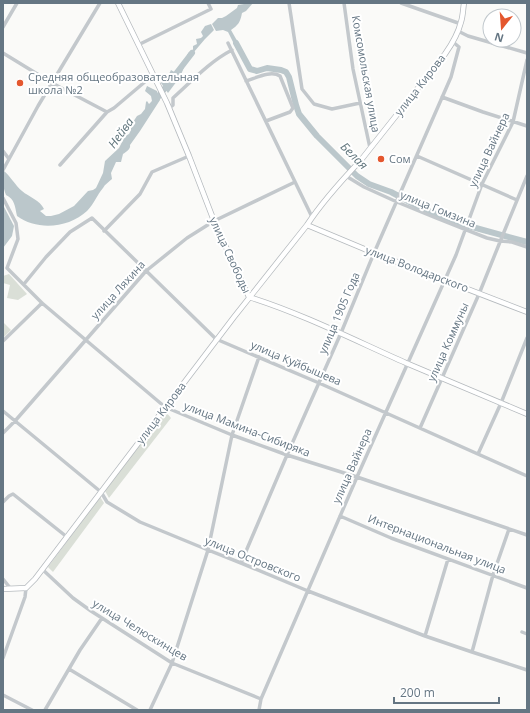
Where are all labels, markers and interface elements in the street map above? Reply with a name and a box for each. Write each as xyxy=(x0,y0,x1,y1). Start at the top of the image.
north arrow xyxy=(482,8,522,48)
street label: Комсомольская улица xyxy=(349,14,384,134)
text: N xyxy=(492,30,505,47)
street label: улица Кирова xyxy=(391,51,448,119)
place label: Средняя общеобразовательная школа №2 xyxy=(28,69,199,97)
marker: Средняя общеобразовательная школа №2 xyxy=(15,78,25,88)
street label: улица Вайнера xyxy=(465,110,512,190)
water label: Нейва xyxy=(104,114,138,152)
water label: Белая xyxy=(337,138,372,173)
place label: Сом xyxy=(389,151,411,166)
marker: Сом xyxy=(376,154,386,164)
street label: улица Гомзина xyxy=(398,187,478,231)
street label: улица Свободы xyxy=(206,214,255,295)
street label: улица Володарского xyxy=(363,242,471,295)
street label: улица Ляхина xyxy=(87,257,148,322)
street label: улица 1905 Года xyxy=(315,270,363,356)
street label: улица Коммуны xyxy=(423,300,472,384)
street label: улица Куйбышева xyxy=(249,337,344,388)
street label: улица Кирова xyxy=(132,379,189,447)
street label: улица Мамина-Сибиряка xyxy=(182,397,313,460)
street label: улица Вайнера xyxy=(328,426,375,506)
street label: Интернациональная улица xyxy=(366,510,508,577)
street label: улица Островского xyxy=(203,532,304,585)
street label: улица Челюскинцев xyxy=(90,595,190,664)
scale bar xyxy=(394,679,499,705)
text: 200 m xyxy=(400,684,435,701)

